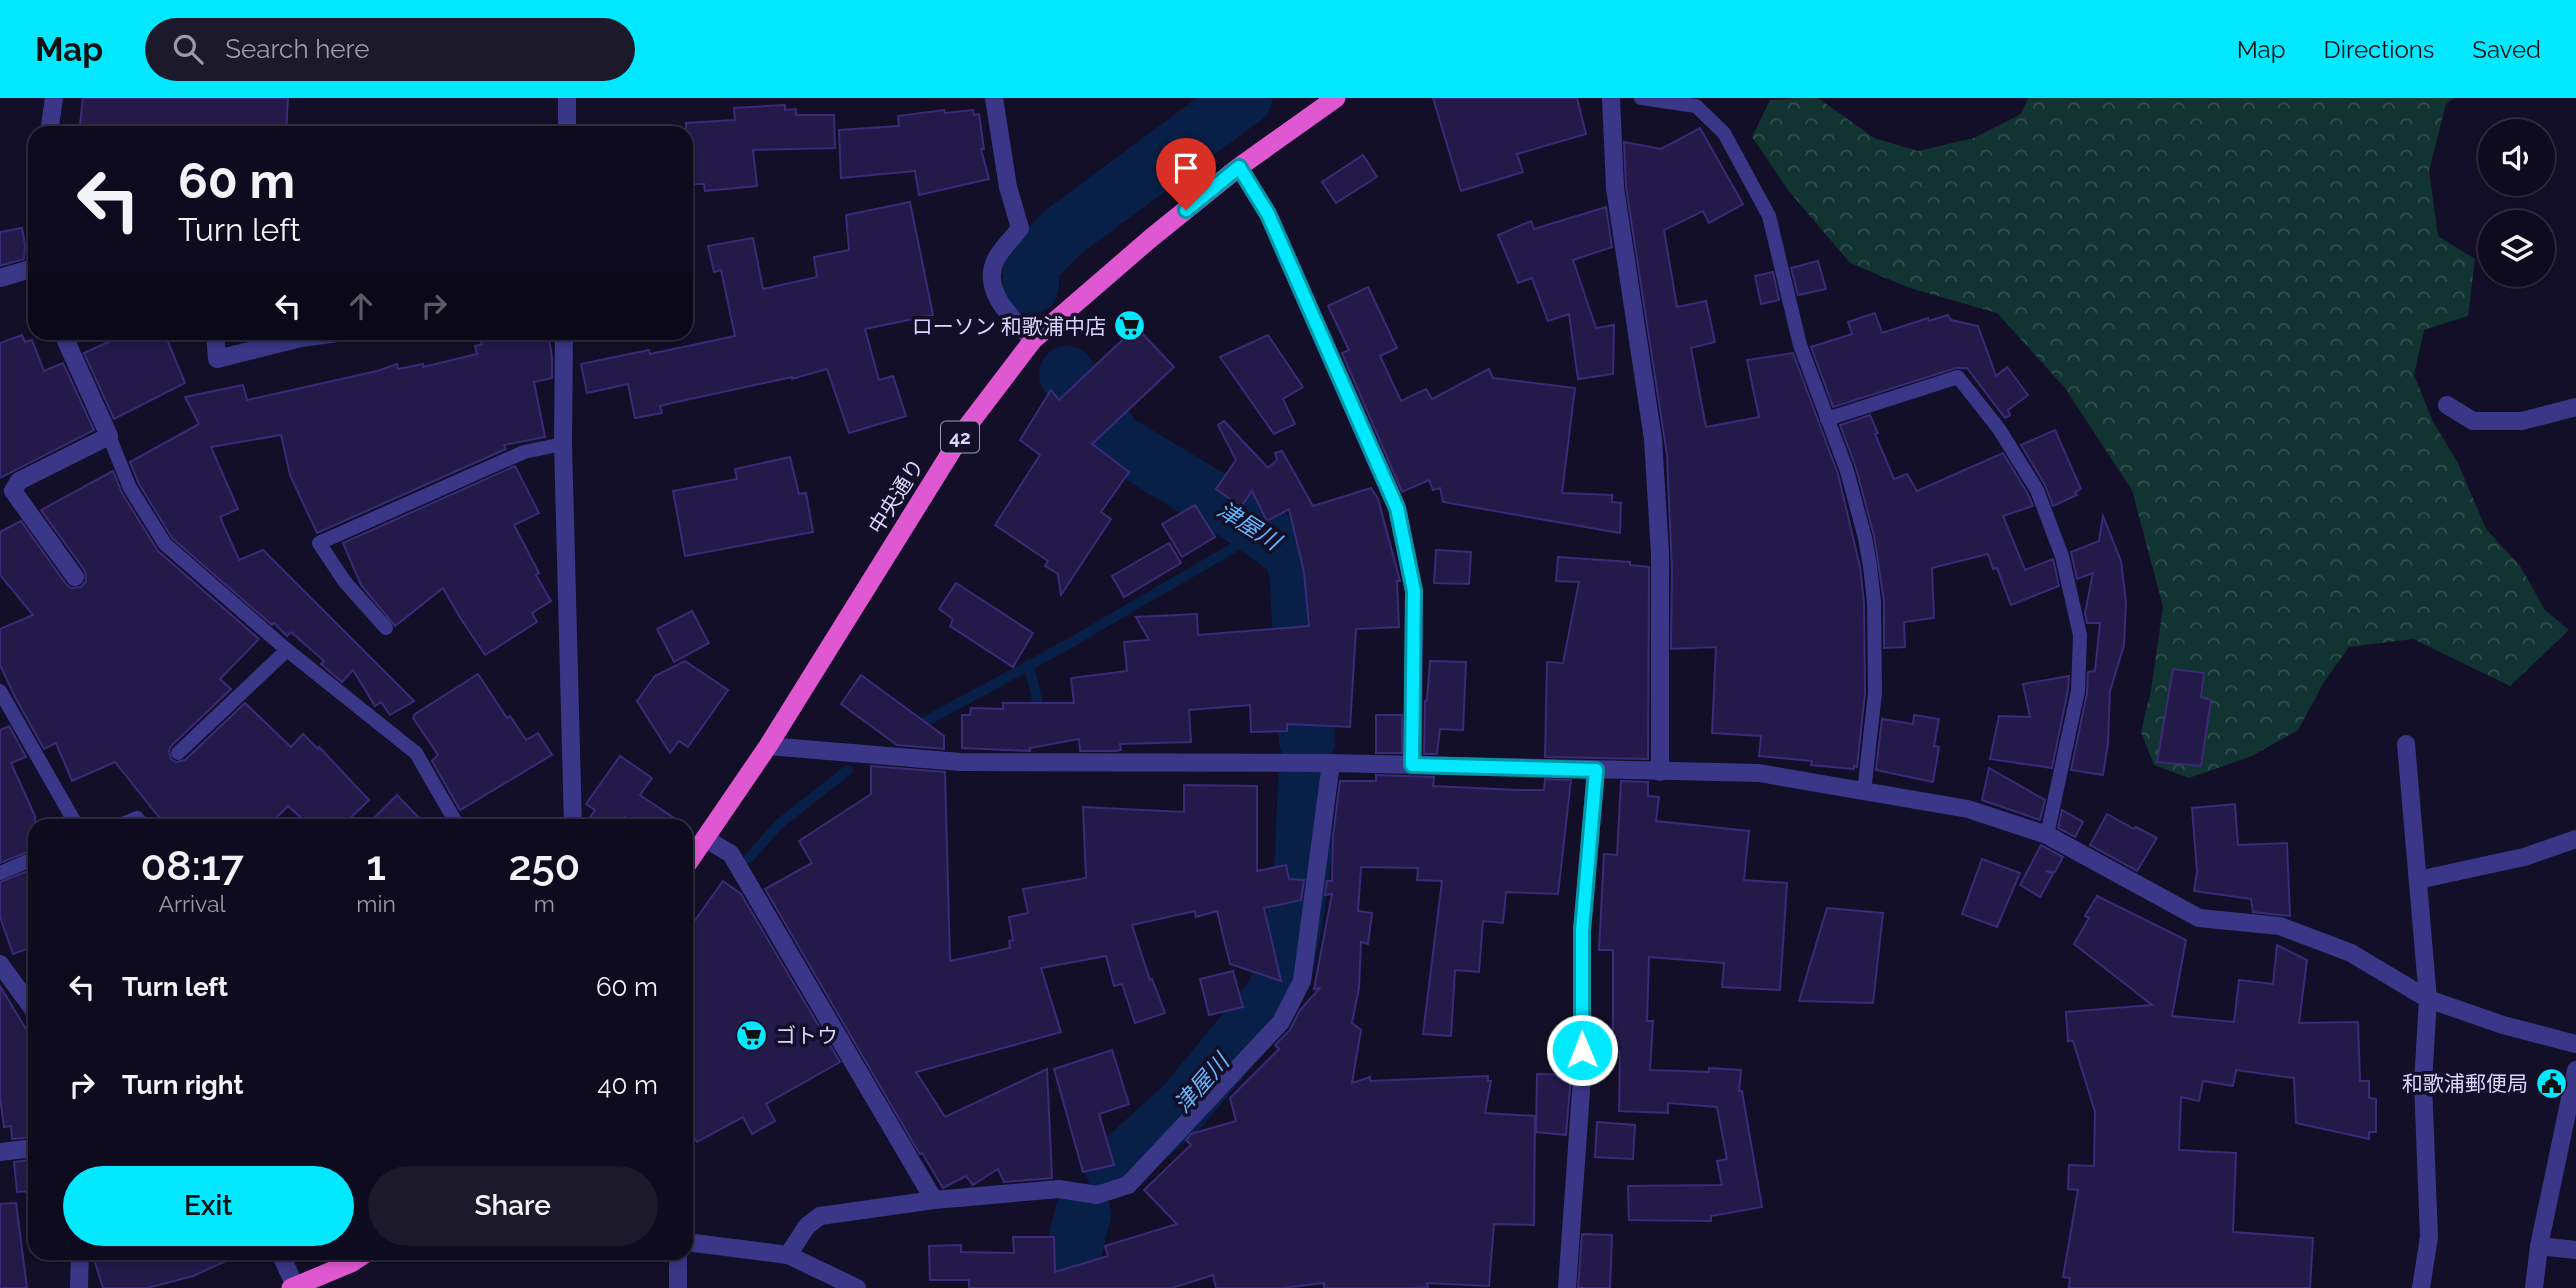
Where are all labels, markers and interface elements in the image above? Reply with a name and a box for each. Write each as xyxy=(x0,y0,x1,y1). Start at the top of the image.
search box xyxy=(145,18,635,81)
text: Map xyxy=(35,30,103,69)
icon: search xyxy=(169,30,207,68)
text: Search here xyxy=(225,34,370,64)
text: Map xyxy=(2237,35,2286,64)
text: Directions xyxy=(2324,35,2434,64)
text: Saved xyxy=(2472,35,2541,64)
map controls xyxy=(2478,119,2555,287)
button: sound xyxy=(2478,119,2555,196)
pin xyxy=(1156,138,1216,210)
icon: arrive xyxy=(1167,149,1205,187)
text: 60 m xyxy=(178,152,295,209)
icon: left xyxy=(63,154,154,245)
button: layers xyxy=(2478,210,2555,287)
text: Turn left xyxy=(178,211,300,248)
icon: left xyxy=(269,287,307,325)
icon: ahead xyxy=(342,287,380,325)
icon: right xyxy=(415,287,453,325)
supermarket icon: ローソン 和歌浦中店 xyxy=(1112,309,1146,343)
place label: ローソン 和歌浦中店 xyxy=(912,314,1106,339)
road number: 42 xyxy=(941,422,979,452)
street label: 中央通り xyxy=(863,454,929,538)
water label: 津屋川 xyxy=(1213,495,1288,556)
text: 08:17 xyxy=(141,841,244,890)
text: 1 xyxy=(366,841,386,890)
text: 250 xyxy=(508,841,580,890)
text: Arrival xyxy=(158,890,226,917)
text: min xyxy=(356,890,396,917)
text: m xyxy=(534,890,555,917)
icon: left xyxy=(63,968,101,1006)
text: Turn left xyxy=(122,972,228,1002)
text: 60 m xyxy=(596,972,658,1002)
position arrow xyxy=(1545,1013,1619,1087)
supermarket icon: ゴトウ xyxy=(735,1018,769,1052)
place label: ゴトウ xyxy=(775,1023,838,1048)
water label: 津屋川 xyxy=(1168,1046,1236,1118)
icon: right xyxy=(63,1066,101,1104)
public building icon: 和歌浦郵便局 xyxy=(2534,1066,2568,1100)
text: Turn right xyxy=(122,1070,243,1100)
text: 40 m xyxy=(597,1070,658,1100)
place label: 和歌浦郵便局 xyxy=(2402,1071,2528,1096)
button: Exit xyxy=(63,1166,354,1246)
button: Share xyxy=(368,1166,658,1246)

